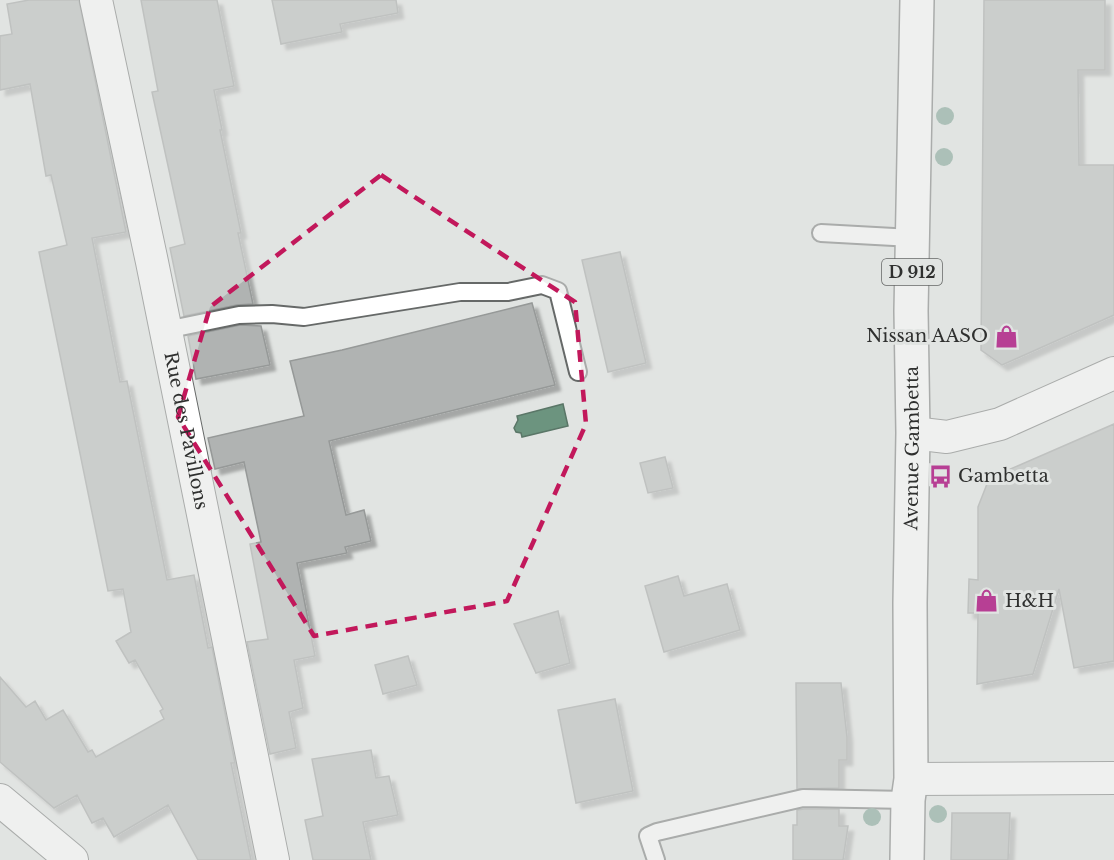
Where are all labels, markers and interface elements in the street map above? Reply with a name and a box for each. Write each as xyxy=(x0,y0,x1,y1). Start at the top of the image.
road number: D 912 xyxy=(882,259,942,285)
shop icon: Nissan AASO xyxy=(993,323,1019,349)
place label: Nissan AASO xyxy=(866,325,988,347)
street label: Rue des Pavillons xyxy=(159,350,213,512)
street label: Avenue Gambetta xyxy=(900,366,924,532)
bus stop icon: Gambetta xyxy=(927,463,953,489)
place label: Gambetta xyxy=(958,465,1049,487)
shop icon: H&H xyxy=(974,588,1000,614)
place label: H&H xyxy=(1005,590,1054,612)

